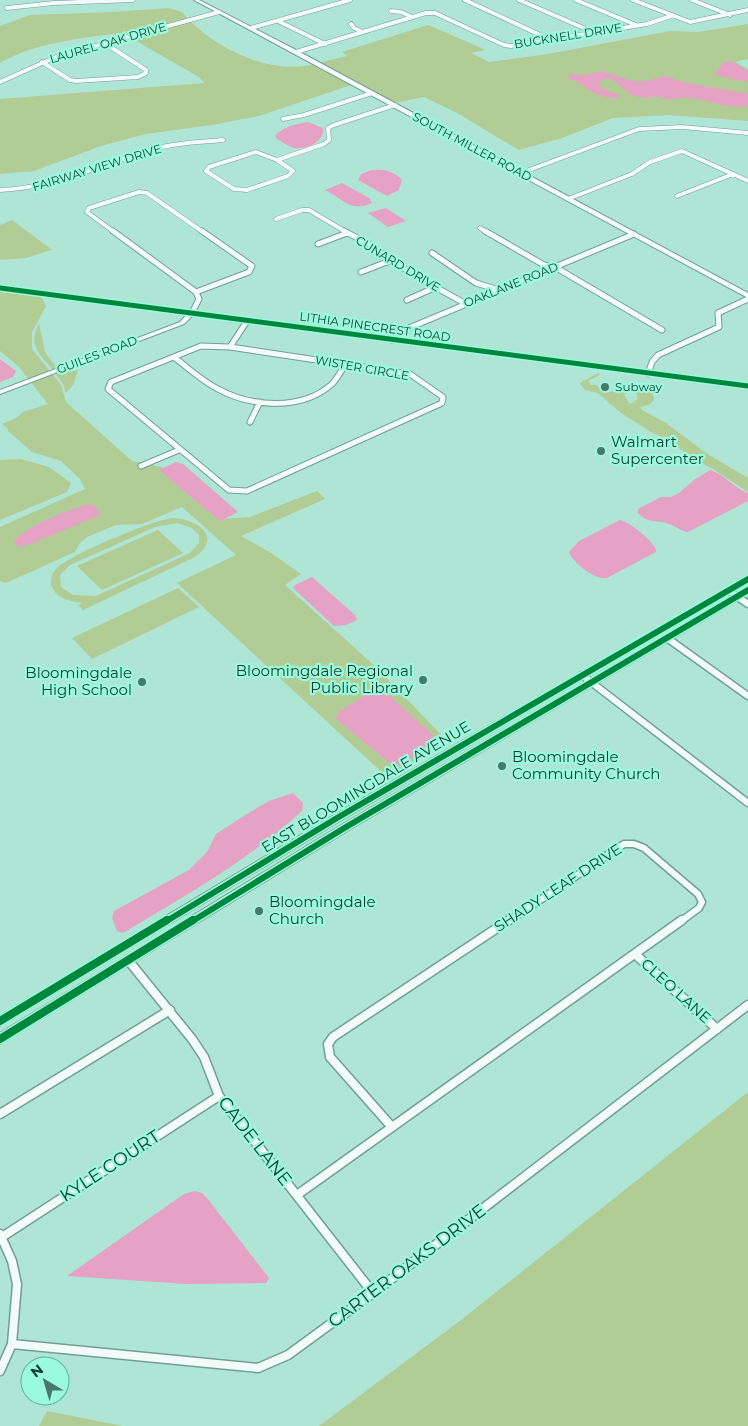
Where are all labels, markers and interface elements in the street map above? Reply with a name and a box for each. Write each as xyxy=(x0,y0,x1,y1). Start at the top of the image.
street label: LAUREL OAK DRIVE xyxy=(48,19,168,66)
street label: BUCKNELL DRIVE xyxy=(513,20,623,51)
street label: SOUTH MILLER ROAD xyxy=(410,109,534,184)
street label: FAIRWAY VIEW DRIVE xyxy=(30,141,163,194)
street label: CUNARD DRIVE xyxy=(353,232,443,295)
street label: OAKLANE ROAD xyxy=(461,259,560,310)
street label: LITHIA PINECREST ROAD xyxy=(299,308,452,345)
street label: GUILES ROAD xyxy=(54,332,139,377)
street label: WISTER CIRCLE xyxy=(314,352,410,383)
place label: Subway xyxy=(615,379,663,394)
marker: Subway xyxy=(599,381,611,393)
place label: Walmart Supercenter xyxy=(611,432,704,468)
marker: Walmart Supercenter xyxy=(595,445,607,457)
place label: Bloomingdale Regional Public Library xyxy=(236,661,414,697)
place label: Bloomingdale High School xyxy=(25,663,132,699)
marker: Bloomingdale Regional Public Library xyxy=(417,674,429,686)
marker: Bloomingdale High School xyxy=(136,676,148,688)
street label: EAST BLOOMINGDALE AVENUE xyxy=(258,716,474,857)
place label: Bloomingdale Community Church xyxy=(512,747,660,783)
marker: Bloomingdale Community Church xyxy=(496,760,508,772)
street label: SHADY LEAF DRIVE xyxy=(490,839,625,936)
place label: Bloomingdale Church xyxy=(269,892,376,928)
marker: Bloomingdale Church xyxy=(253,905,265,917)
street label: CLEO LANE xyxy=(637,954,715,1027)
street label: CADE LANE xyxy=(213,1092,297,1190)
street label: KYLE COURT xyxy=(56,1125,165,1207)
street label: CARTER OAKS DRIVE xyxy=(324,1199,490,1333)
north arrow xyxy=(20,1356,70,1406)
text: N xyxy=(27,1360,47,1381)

